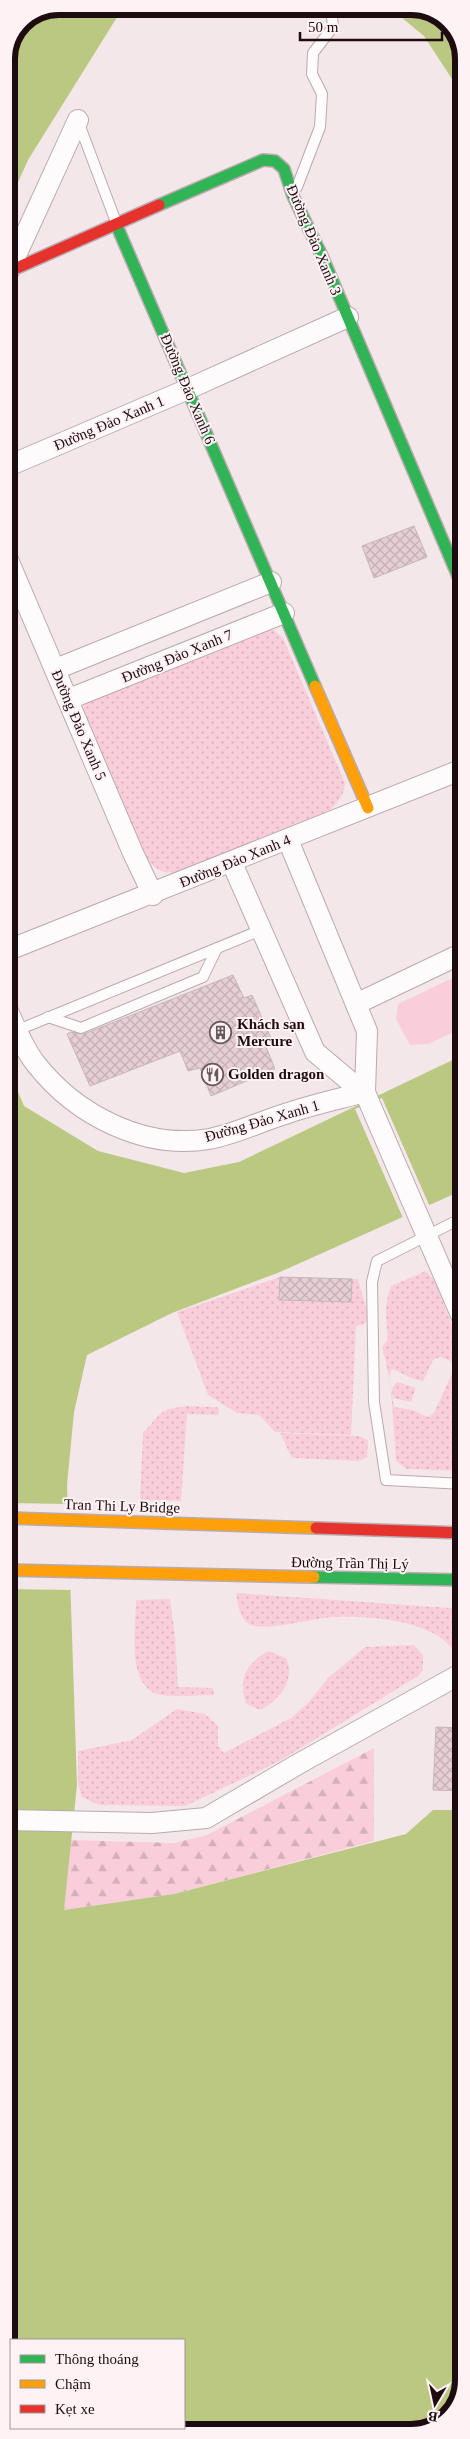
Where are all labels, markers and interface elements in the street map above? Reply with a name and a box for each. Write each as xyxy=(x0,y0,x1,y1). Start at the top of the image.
scale bar xyxy=(300,10,442,42)
text: 50 m xyxy=(308,19,339,35)
street label: Đường Đảo Xanh 3 xyxy=(284,183,344,297)
street label: Đường Đảo Xanh 6 xyxy=(158,332,219,447)
street label: Đường Đảo Xanh 1 xyxy=(52,393,166,453)
street label: Đường Đảo Xanh 7 xyxy=(119,626,235,686)
street label: Đường Đảo Xanh 5 xyxy=(49,668,109,782)
street label: Đường Đảo Xanh 4 xyxy=(177,831,293,891)
place label: Khách sạn Mercure xyxy=(237,1016,306,1049)
building icon: Khách sạn Mercure xyxy=(209,1021,233,1045)
restaurant icon: Golden dragon xyxy=(200,1062,224,1086)
place label: Golden dragon xyxy=(228,1066,325,1082)
street label: Đường Đảo Xanh 1 xyxy=(203,1097,321,1145)
street label: Tran Thi Ly Bridge xyxy=(64,1496,181,1516)
street label: Đường Trần Thị Lý xyxy=(291,1554,410,1572)
legend xyxy=(10,2339,185,2429)
text: Thông thoáng xyxy=(55,2351,139,2367)
text: Chậm xyxy=(55,2376,91,2392)
north arrow xyxy=(410,2379,460,2429)
text: Kẹt xe xyxy=(55,2401,95,2417)
text: B xyxy=(427,2408,439,2424)

